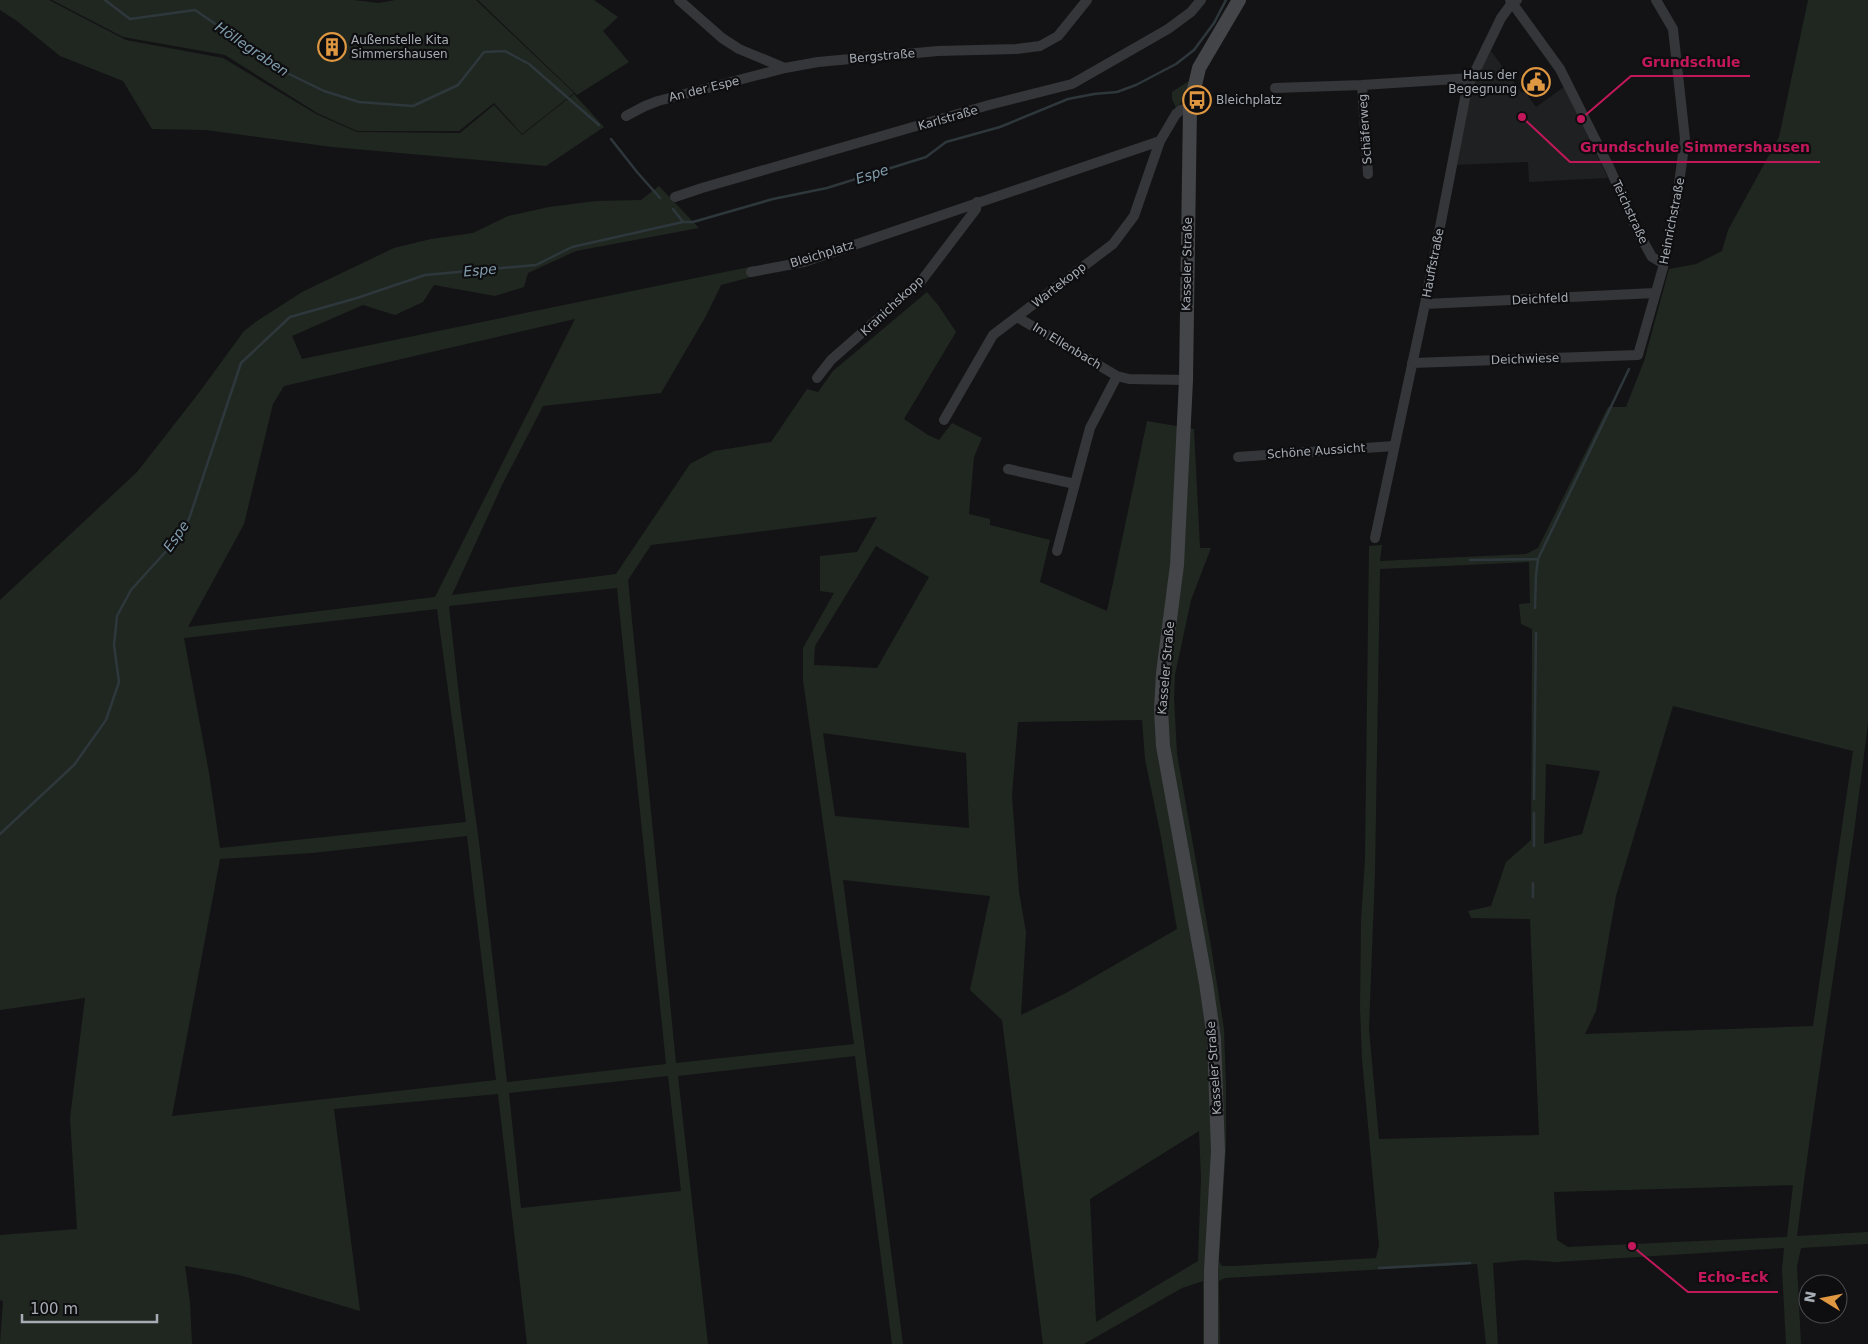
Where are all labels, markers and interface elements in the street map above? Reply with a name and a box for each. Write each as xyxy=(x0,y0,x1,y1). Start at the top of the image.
water label: Höllegraben xyxy=(212,19,292,79)
building icon: Außenstelle Kita Simmershausen xyxy=(317,32,347,62)
place label: Außenstelle Kita Simmershausen xyxy=(351,33,449,61)
street label: Bergstraße xyxy=(848,46,916,66)
callout: Grundschule xyxy=(1631,47,1750,76)
text: Grundschule xyxy=(1641,54,1741,70)
public building icon: Haus der Begegnung xyxy=(1521,67,1551,97)
place label: Haus der Begegnung xyxy=(1448,68,1517,96)
street label: An der Espe xyxy=(667,73,741,105)
bus stop icon: Bleichplatz xyxy=(1182,85,1212,115)
place label: Bleichplatz xyxy=(1216,93,1282,107)
street label: Schäferweg xyxy=(1356,93,1374,165)
street label: Karlstraße xyxy=(917,103,979,133)
callout: Grundschule Simmershausen xyxy=(1570,133,1820,162)
text: Grundschule Simmershausen xyxy=(1580,139,1810,155)
water label: Espe xyxy=(854,161,890,187)
street label: Heinrichstraße xyxy=(1657,176,1687,266)
street label: Teichstraße xyxy=(1609,177,1651,246)
street label: Kasseler Straße xyxy=(1179,217,1195,311)
street label: Hauffstraße xyxy=(1419,227,1447,299)
street label: Bleichplatz xyxy=(788,238,856,270)
street label: Wartekopp xyxy=(1029,260,1089,310)
water label: Espe xyxy=(463,261,497,279)
street label: Kranichskopp xyxy=(858,273,926,339)
street label: Deichfeld xyxy=(1511,291,1569,307)
street label: Im Ellenbach xyxy=(1030,320,1104,372)
street label: Deichwiese xyxy=(1491,351,1559,367)
street label: Schöne Aussicht xyxy=(1266,441,1366,461)
water label: Espe xyxy=(160,518,192,554)
street label: Kasseler Straße xyxy=(1155,621,1177,715)
street label: Kasseler Straße xyxy=(1204,1021,1224,1115)
callout: Echo-Eck xyxy=(1688,1263,1778,1292)
text: Echo-Eck xyxy=(1698,1269,1769,1285)
north arrow xyxy=(1798,1274,1848,1324)
text: N xyxy=(1801,1290,1819,1304)
scale bar xyxy=(22,1292,158,1324)
text: 100 m xyxy=(30,1300,78,1318)

